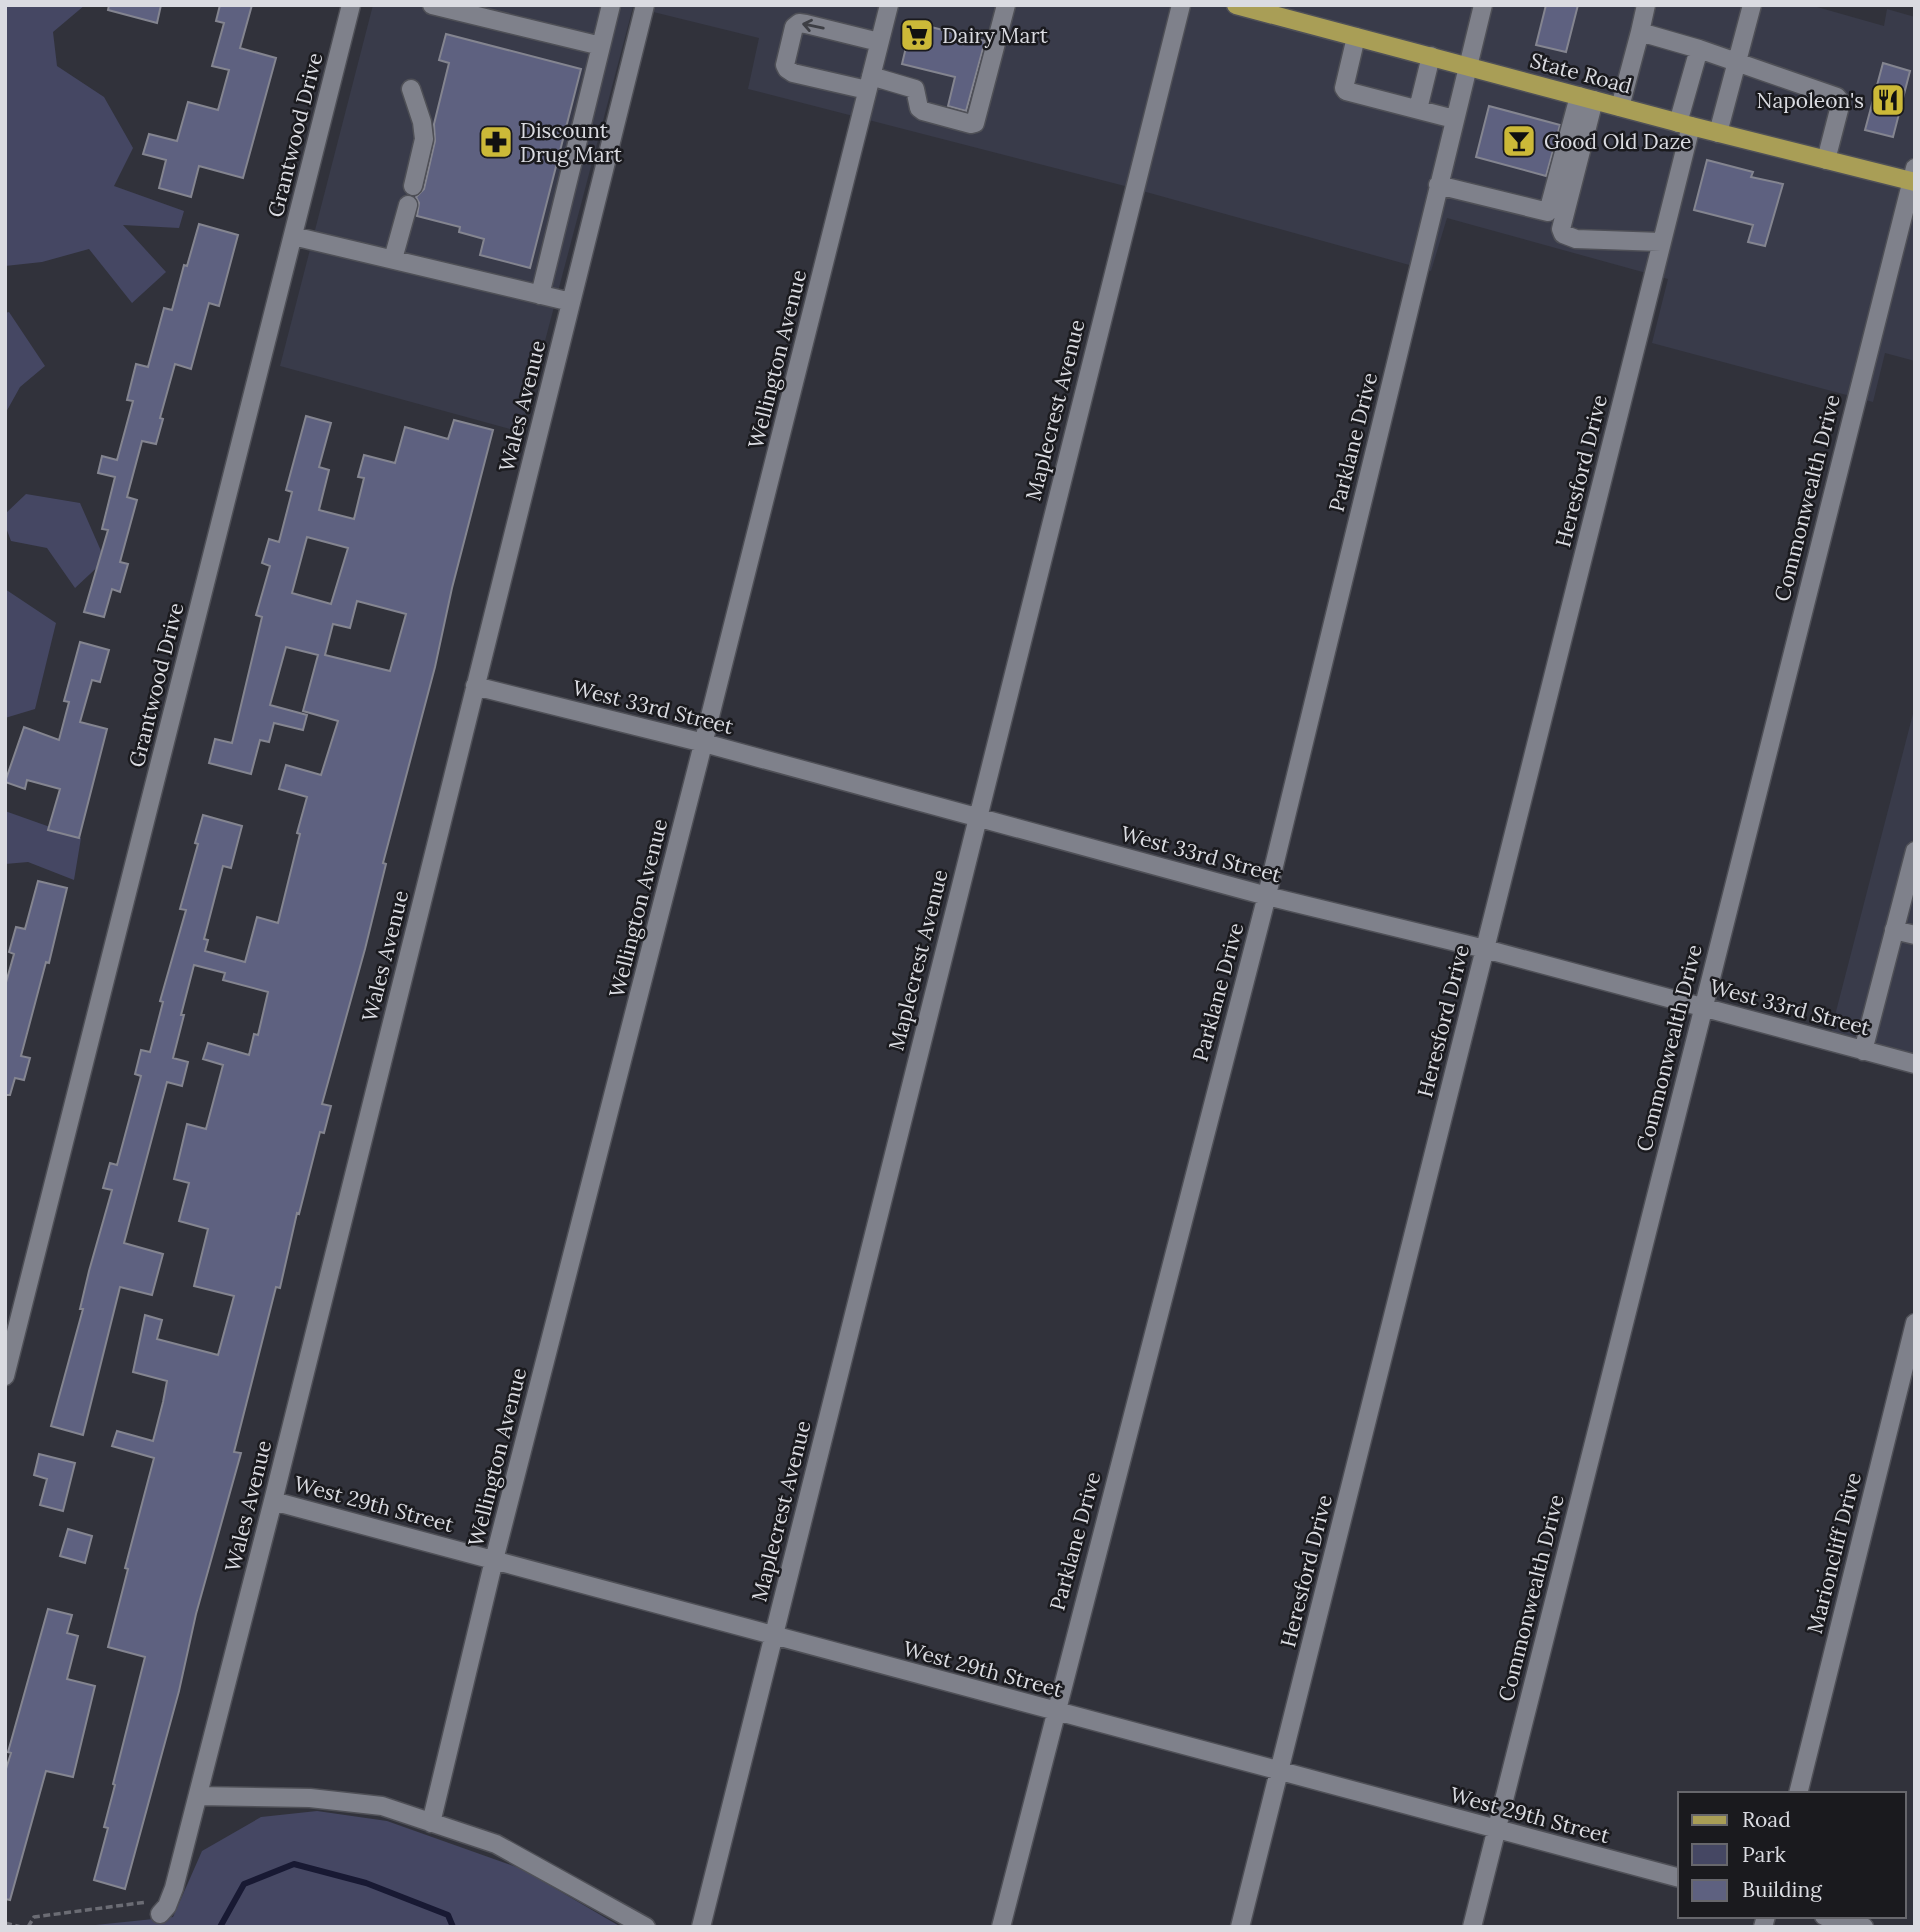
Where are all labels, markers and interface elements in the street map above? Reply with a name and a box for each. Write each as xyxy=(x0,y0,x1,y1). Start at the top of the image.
supermarket icon: Dairy Mart xyxy=(898,16,936,54)
one-way arrow xyxy=(802,19,825,33)
place label: Dairy Mart xyxy=(942,22,1049,49)
street label: State Road xyxy=(1527,46,1635,100)
street label: Grantwood Drive xyxy=(262,50,328,220)
restaurant icon: Napoleon's xyxy=(1869,81,1907,119)
place label: Napoleon's xyxy=(1757,87,1864,114)
place label: Discount Drug Mart xyxy=(520,117,623,168)
bar icon: Good Old Daze xyxy=(1500,122,1538,160)
pharmacy icon: Discount Drug Mart xyxy=(477,123,515,161)
place label: Good Old Daze xyxy=(1544,128,1691,155)
street label: Wellington Avenue xyxy=(742,267,812,451)
street label: Maplecrest Avenue xyxy=(1019,317,1091,503)
street label: Wales Avenue xyxy=(493,337,551,475)
street label: Parklane Drive xyxy=(1323,370,1383,514)
street label: Heresford Drive xyxy=(1549,392,1613,550)
street label: Commonwealth Drive xyxy=(1768,392,1846,604)
street label: Grantwood Drive xyxy=(123,600,189,770)
street label: West 33rd Street xyxy=(570,674,737,740)
street label: Wellington Avenue xyxy=(603,816,673,1000)
street label: West 33rd Street xyxy=(1118,820,1285,889)
street label: Maplecrest Avenue xyxy=(882,867,954,1053)
street label: Wales Avenue xyxy=(356,887,414,1025)
street label: Parklane Drive xyxy=(1187,920,1249,1064)
street label: Heresford Drive xyxy=(1411,942,1475,1100)
street label: Commonwealth Drive xyxy=(1630,942,1708,1154)
street label: West 33rd Street xyxy=(1707,973,1874,1042)
street label: Wellington Avenue xyxy=(462,1365,532,1549)
street label: Maplecrest Avenue xyxy=(745,1418,817,1604)
street label: Wales Avenue xyxy=(219,1437,277,1575)
street label: Parklane Drive xyxy=(1044,1469,1106,1613)
street label: West 29th Street xyxy=(291,1470,458,1538)
street label: Marioncliff Drive xyxy=(1801,1470,1867,1636)
street label: Heresford Drive xyxy=(1274,1492,1338,1650)
street label: Commonwealth Drive xyxy=(1492,1492,1570,1704)
street label: West 29th Street xyxy=(900,1635,1067,1703)
street label: West 29th Street xyxy=(1447,1781,1614,1849)
legend xyxy=(1678,1792,1906,1918)
text: Road xyxy=(1742,1806,1791,1833)
text: Park xyxy=(1742,1841,1786,1868)
text: Building xyxy=(1742,1876,1822,1903)

